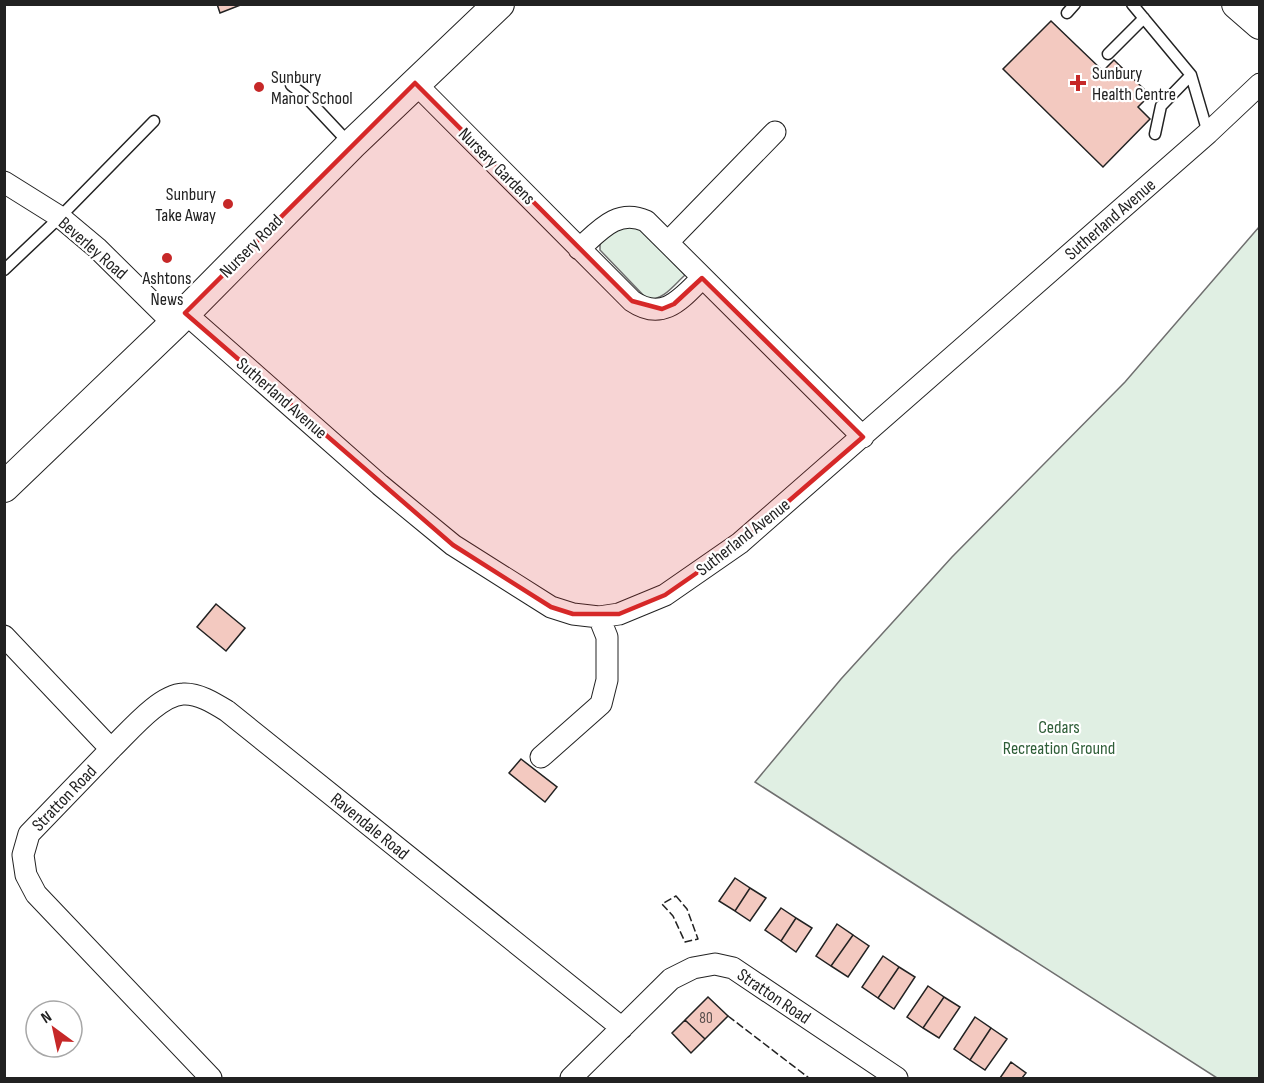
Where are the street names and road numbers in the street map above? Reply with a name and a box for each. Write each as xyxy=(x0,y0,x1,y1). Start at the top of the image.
street label: Nursery Gardens xyxy=(454,124,539,209)
street label: Sutherland Avenue xyxy=(1061,174,1160,264)
street label: Nursery Road xyxy=(216,211,287,282)
street label: Beverley Road xyxy=(54,213,131,284)
street label: Sutherland Avenue xyxy=(232,353,331,443)
street label: Sutherland Avenue xyxy=(692,494,794,581)
street label: Stratton Road xyxy=(28,761,101,836)
street label: Ravendale Road xyxy=(326,788,413,864)
street label: Stratton Road xyxy=(733,964,814,1029)

